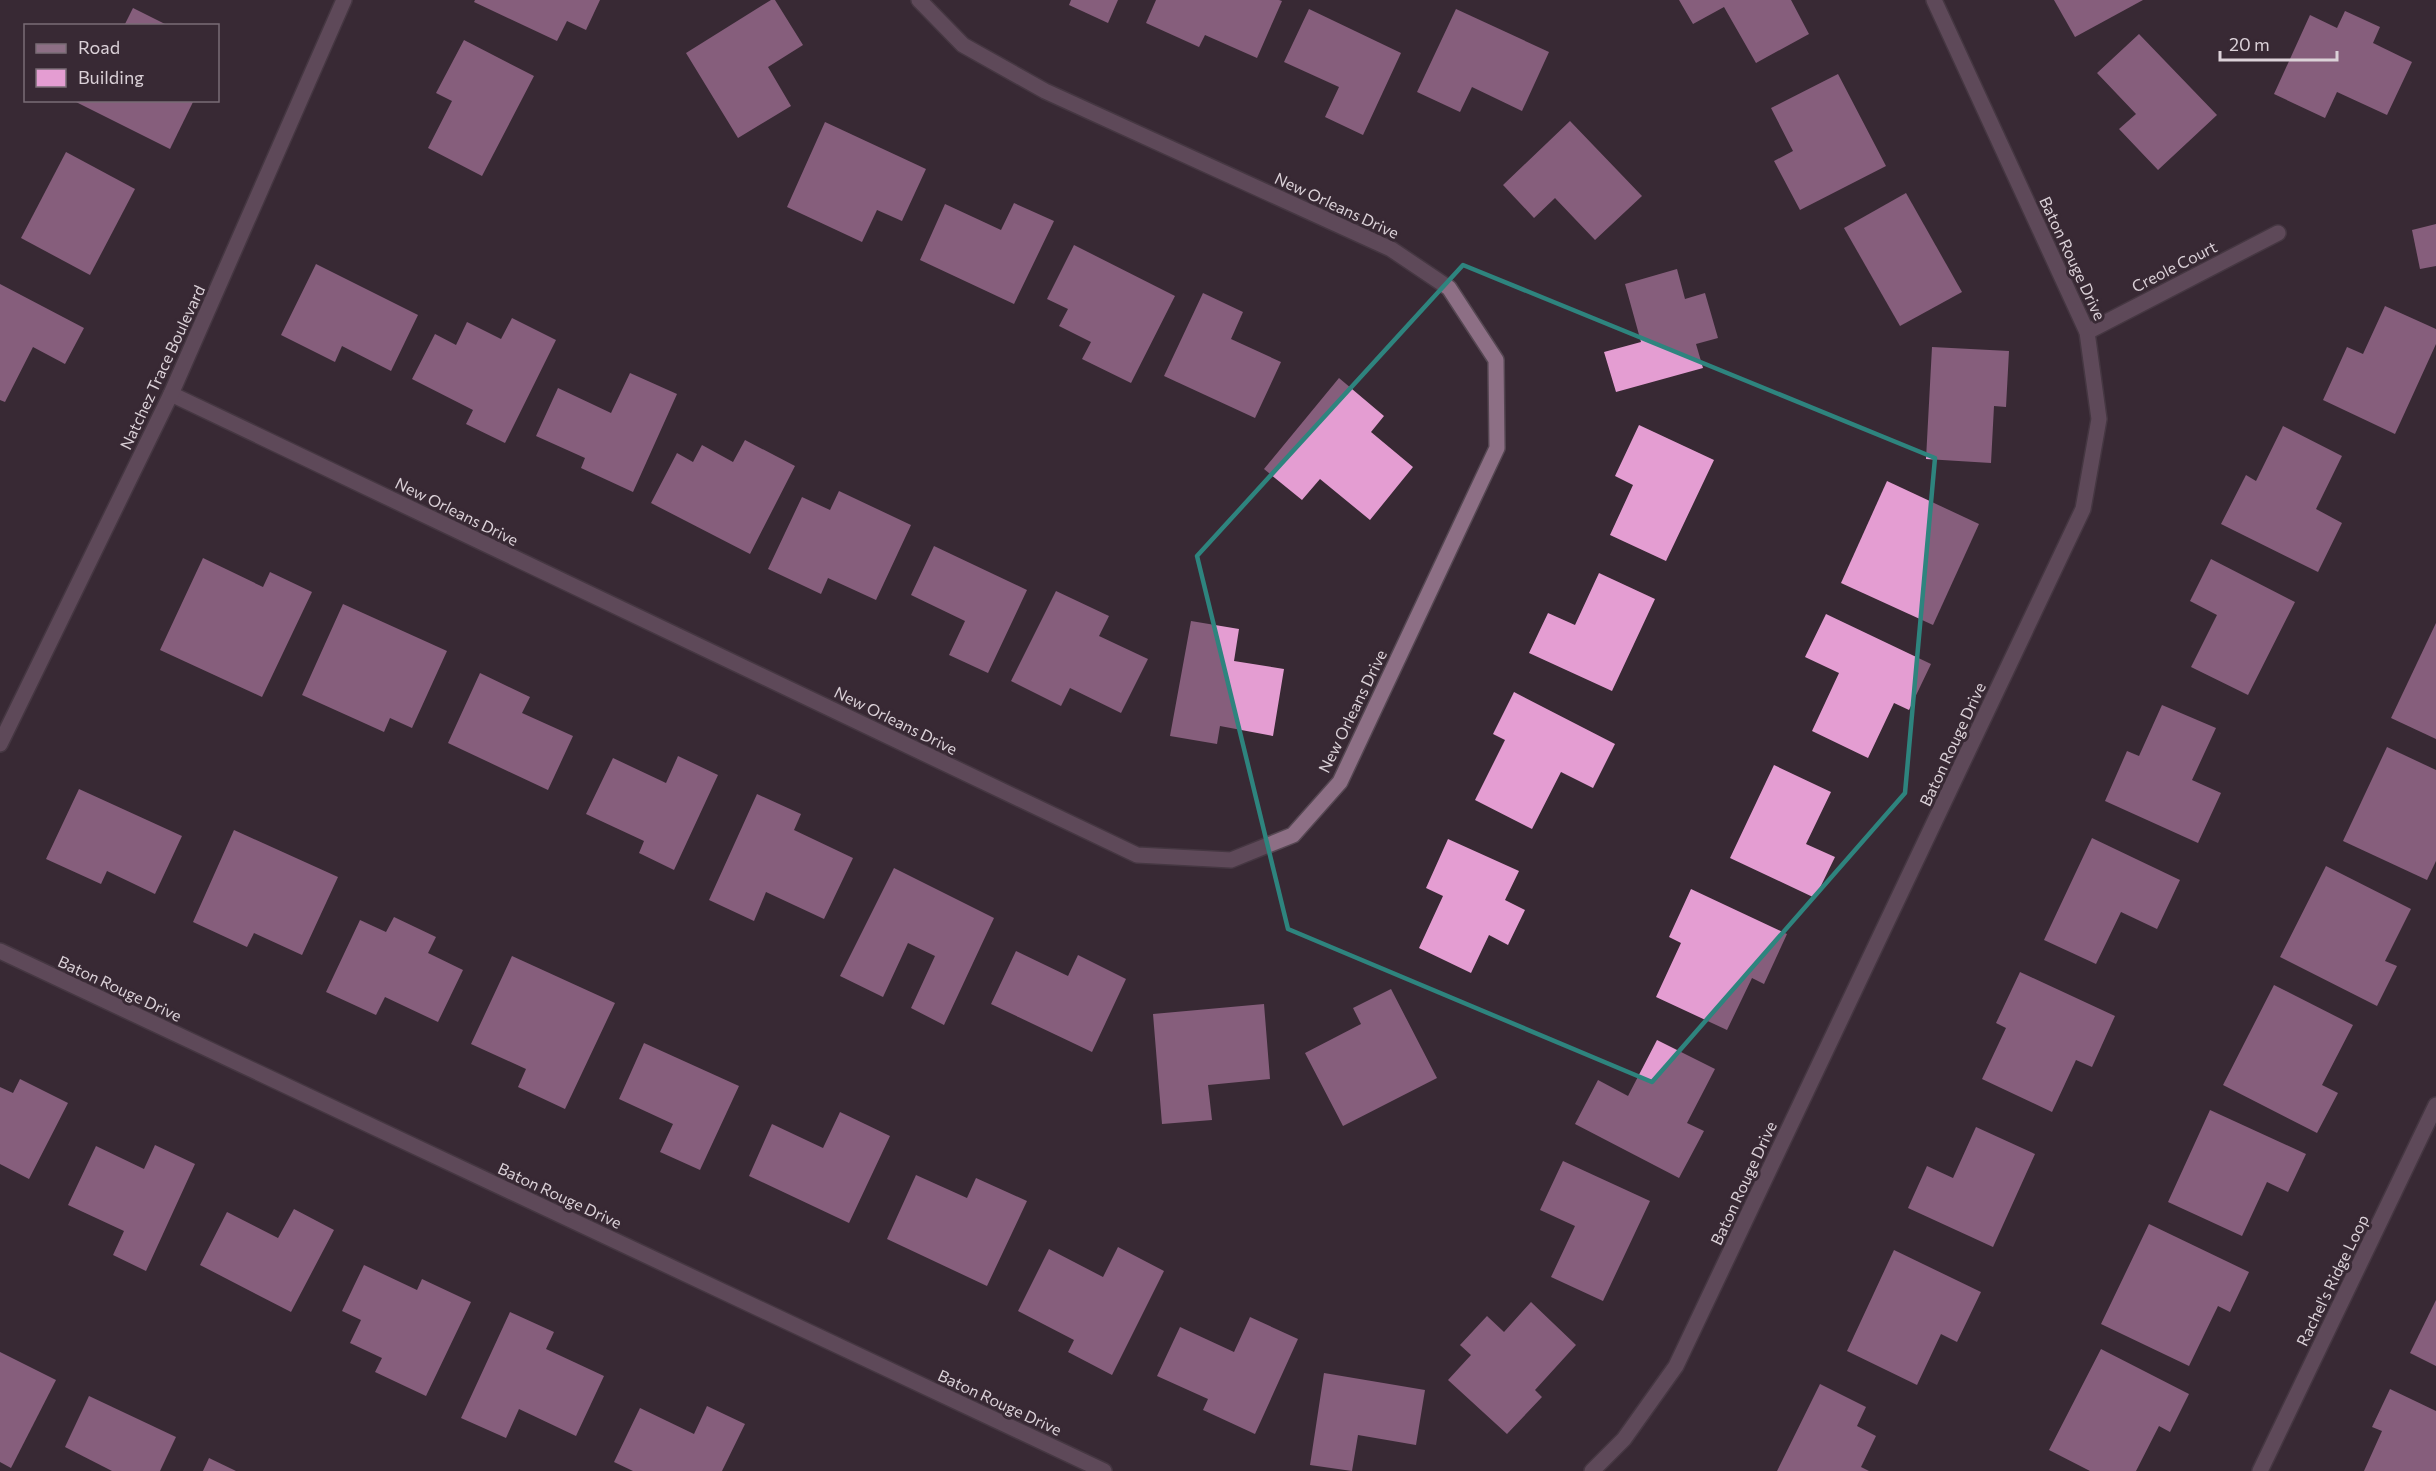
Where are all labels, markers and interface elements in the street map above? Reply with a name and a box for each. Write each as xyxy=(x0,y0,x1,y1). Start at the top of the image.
legend xyxy=(24,24,219,102)
scale bar xyxy=(2220,24,2337,62)
text: 20 m xyxy=(2229,33,2270,55)
text: Road xyxy=(78,36,120,58)
text: Building xyxy=(78,66,144,88)
street label: New Orleans Drive xyxy=(1272,168,1402,242)
street label: Baton Rouge Drive xyxy=(2036,193,2110,323)
street label: Creole Court xyxy=(2128,236,2220,296)
street label: Natchez Trace Boulevard xyxy=(116,282,208,452)
street label: New Orleans Drive xyxy=(392,473,522,549)
street label: New Orleans Drive xyxy=(1314,646,1390,776)
street label: Baton Rouge Drive xyxy=(1915,679,1989,809)
street label: New Orleans Drive xyxy=(831,682,961,758)
street label: Baton Rouge Drive xyxy=(55,951,185,1025)
street label: Baton Rouge Drive xyxy=(1706,1118,1780,1248)
street label: Baton Rouge Drive xyxy=(495,1158,625,1232)
street label: Rachel's Ridge Loop xyxy=(2292,1211,2372,1349)
street label: Baton Rouge Drive xyxy=(935,1365,1065,1439)

